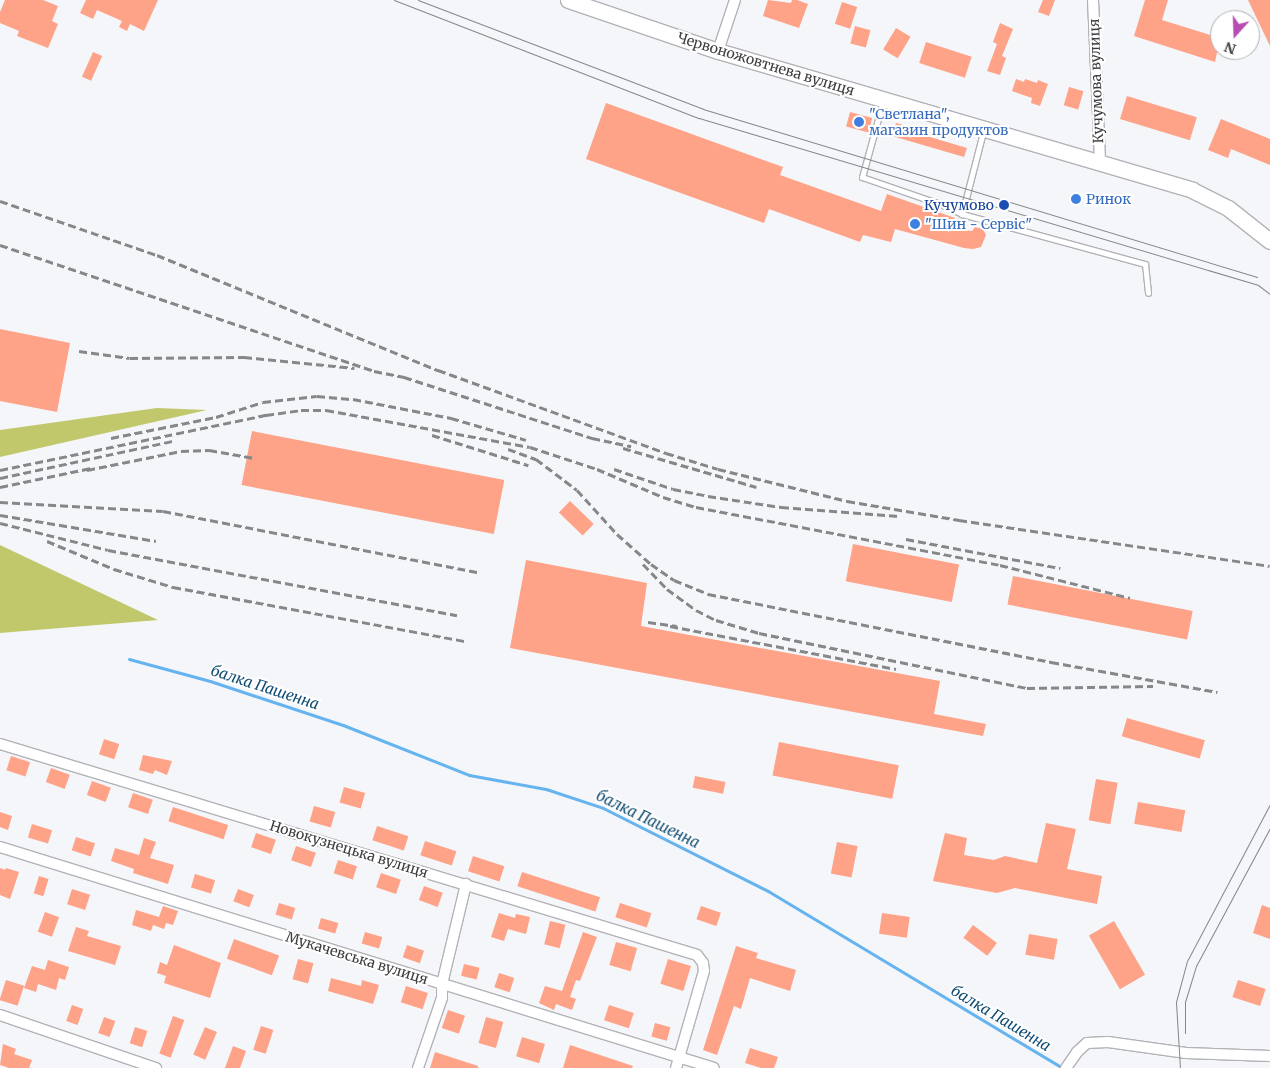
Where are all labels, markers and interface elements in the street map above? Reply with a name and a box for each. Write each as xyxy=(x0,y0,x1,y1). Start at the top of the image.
north arrow xyxy=(1210,10,1260,60)
street label: Кучумова вулиця xyxy=(1085,18,1107,144)
street label: Червоножовтнева вулиця xyxy=(675,29,857,99)
text: N xyxy=(1222,38,1238,59)
place label: "Светлана", магазин продуктов xyxy=(869,106,1008,138)
marker: "Светлана", магазин продуктов xyxy=(853,116,865,128)
place label: Ринок xyxy=(1086,191,1131,207)
marker: Ринок xyxy=(1070,193,1082,205)
place label: Кучумово xyxy=(924,197,994,213)
marker: Кучумово xyxy=(998,199,1010,211)
place label: "Шин - Сервіс" xyxy=(925,216,1032,232)
marker: "Шин - Сервіс" xyxy=(909,218,921,230)
water label: балка Пашенна xyxy=(209,661,321,713)
water label: балка Пашенна xyxy=(593,786,703,852)
street label: Новокузнецька вулиця xyxy=(268,817,430,881)
street label: Мукачевська вулиця xyxy=(284,928,430,988)
water label: балка Пашенна xyxy=(948,981,1054,1055)

